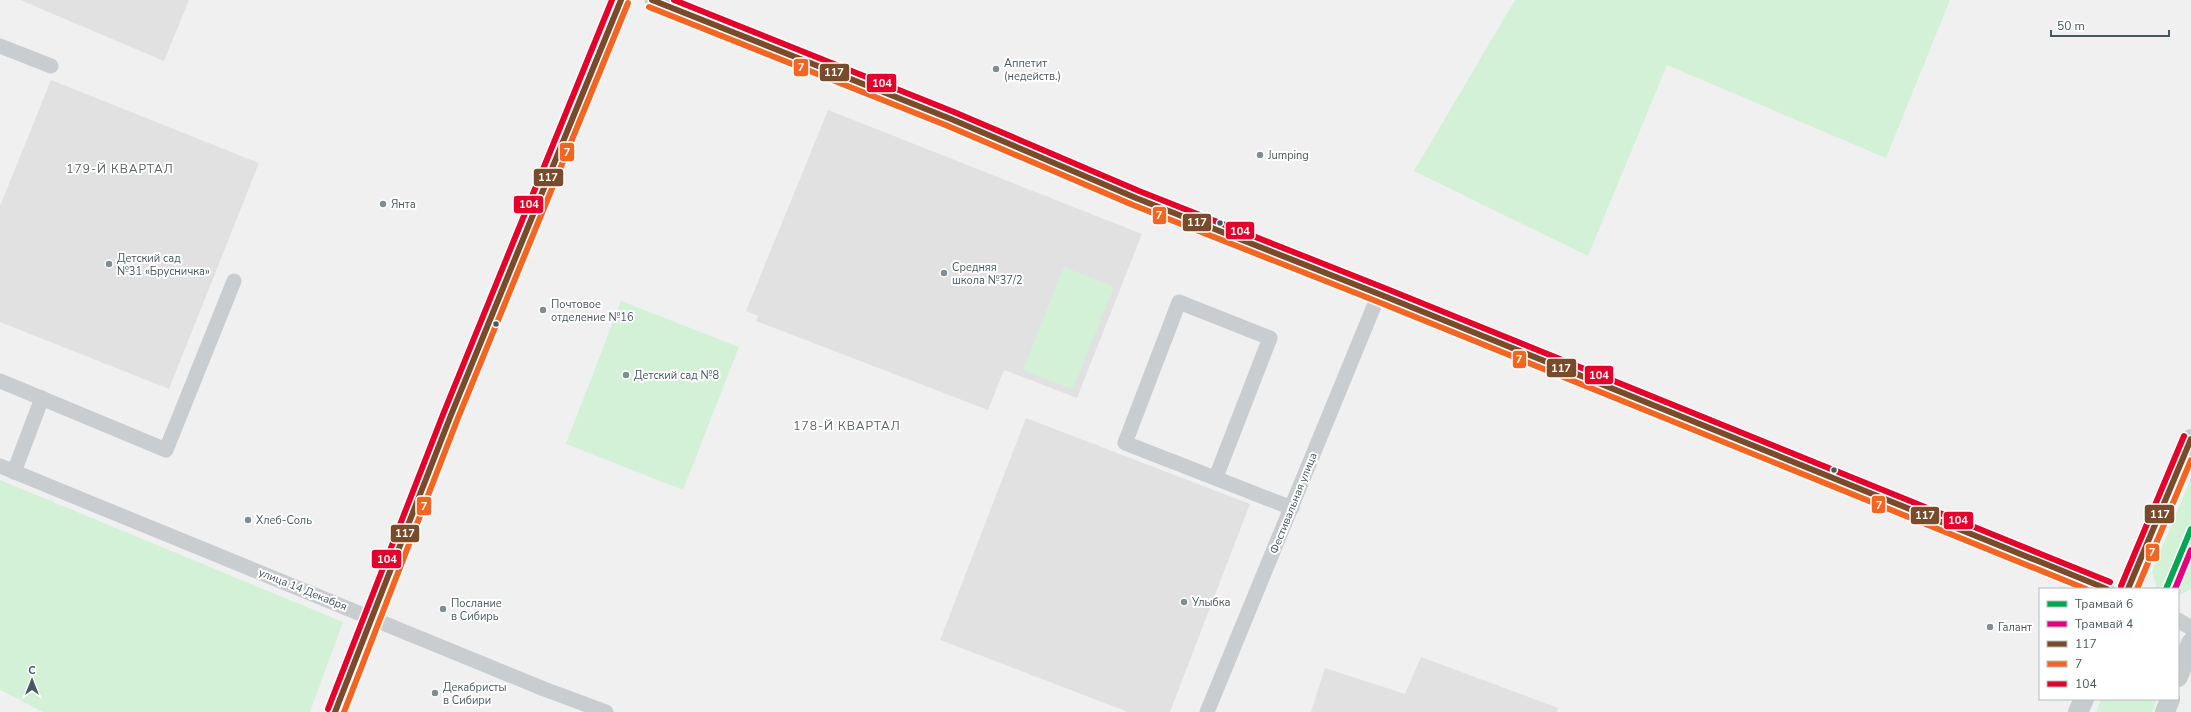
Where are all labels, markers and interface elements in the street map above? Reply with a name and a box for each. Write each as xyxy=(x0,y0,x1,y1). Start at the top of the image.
scale bar xyxy=(2051,12,2169,38)
text: 50 m xyxy=(2057,18,2085,34)
place label: Аппетит (недейств.) xyxy=(1004,56,1061,84)
line badge: 7 xyxy=(793,58,809,77)
text: 7 xyxy=(798,60,804,75)
line badge: 117 xyxy=(819,63,850,82)
marker: Аппетит (недейств.) xyxy=(991,64,1001,74)
text: 117 xyxy=(824,65,844,80)
line badge: 104 xyxy=(866,73,897,93)
text: 104 xyxy=(872,76,892,91)
line badge: 7 xyxy=(559,142,575,162)
text: 7 xyxy=(564,145,570,160)
place label: Jumping xyxy=(1267,148,1309,163)
marker: Jumping xyxy=(1255,150,1265,160)
district label: 179-Й КВАРТАЛ xyxy=(66,161,174,177)
line badge: 117 xyxy=(533,168,564,187)
text: 117 xyxy=(538,170,558,185)
line badge: 104 xyxy=(513,195,544,214)
place label: Янта xyxy=(391,197,416,212)
text: 104 xyxy=(519,197,539,212)
marker: Янта xyxy=(378,199,388,209)
line badge: 7 xyxy=(1152,206,1167,225)
text: 7 xyxy=(1156,208,1162,223)
line badge: 117 xyxy=(1182,213,1212,232)
text: 117 xyxy=(1187,215,1207,230)
unlabelled marker xyxy=(1215,218,1225,228)
line badge: 104 xyxy=(1225,221,1255,240)
text: 104 xyxy=(1230,224,1250,239)
place label: Детский сад №31 «Брусничка» xyxy=(117,251,210,279)
marker: Детский сад №31 «Брусничка» xyxy=(104,259,114,269)
place label: Средняя школа №37/2 xyxy=(952,260,1023,288)
marker: Средняя школа №37/2 xyxy=(939,268,949,278)
place label: Почтовое отделение №16 xyxy=(551,297,634,325)
marker: Почтовое отделение №16 xyxy=(538,305,548,315)
unlabelled marker xyxy=(491,319,501,329)
line badge: 7 xyxy=(1512,350,1527,369)
text: 7 xyxy=(1516,352,1522,367)
line badge: 117 xyxy=(1546,358,1577,378)
text: 117 xyxy=(1551,361,1571,376)
line badge: 104 xyxy=(1584,365,1614,385)
place label: Детский сад №8 xyxy=(634,368,719,383)
text: 104 xyxy=(1589,368,1609,383)
marker: Детский сад №8 xyxy=(621,370,631,380)
district label: 178-Й КВАРТАЛ xyxy=(793,418,901,434)
street label: Фестивальная улица xyxy=(1266,450,1321,556)
unlabelled marker xyxy=(1829,465,1839,475)
line badge: 7 xyxy=(1871,495,1886,514)
line badge: 7 xyxy=(416,496,432,516)
text: 7 xyxy=(1876,498,1882,513)
text: 7 xyxy=(421,499,427,514)
line badge: 117 xyxy=(2144,504,2175,524)
line badge: 117 xyxy=(1910,506,1940,525)
text: 117 xyxy=(2150,507,2170,522)
text: 117 xyxy=(1915,508,1935,523)
line badge: 104 xyxy=(1943,511,1974,530)
place label: Хлеб-Соль xyxy=(256,513,312,528)
text: 104 xyxy=(1948,513,1968,528)
marker: Хлеб-Соль xyxy=(243,515,253,525)
line badge: 117 xyxy=(390,524,420,543)
text: 117 xyxy=(395,526,415,541)
line badge: 7 xyxy=(2145,543,2160,562)
text: 7 xyxy=(2149,545,2155,560)
line badge: 104 xyxy=(371,549,402,569)
text: 104 xyxy=(377,552,397,567)
street label: улица 14 Декабря xyxy=(256,565,349,614)
legend xyxy=(2039,588,2179,700)
place label: Улыбка xyxy=(1191,595,1231,610)
place label: Послание в Сибирь xyxy=(451,596,502,624)
text: Трамвай 6 xyxy=(2075,596,2133,612)
marker: Улыбка xyxy=(1179,597,1189,607)
marker: Послание в Сибирь xyxy=(438,604,448,614)
text: Трамвай 4 xyxy=(2075,616,2133,632)
place label: Галант xyxy=(1998,620,2032,635)
marker: Галант xyxy=(1985,622,1995,632)
text: 117 xyxy=(2075,636,2097,652)
text: 7 xyxy=(2075,656,2082,672)
north arrow xyxy=(12,660,52,700)
text: С xyxy=(28,663,36,678)
text: 104 xyxy=(2075,676,2097,692)
place label: Декабристы в Сибири xyxy=(443,680,507,708)
marker: Декабристы в Сибири xyxy=(430,688,440,698)

